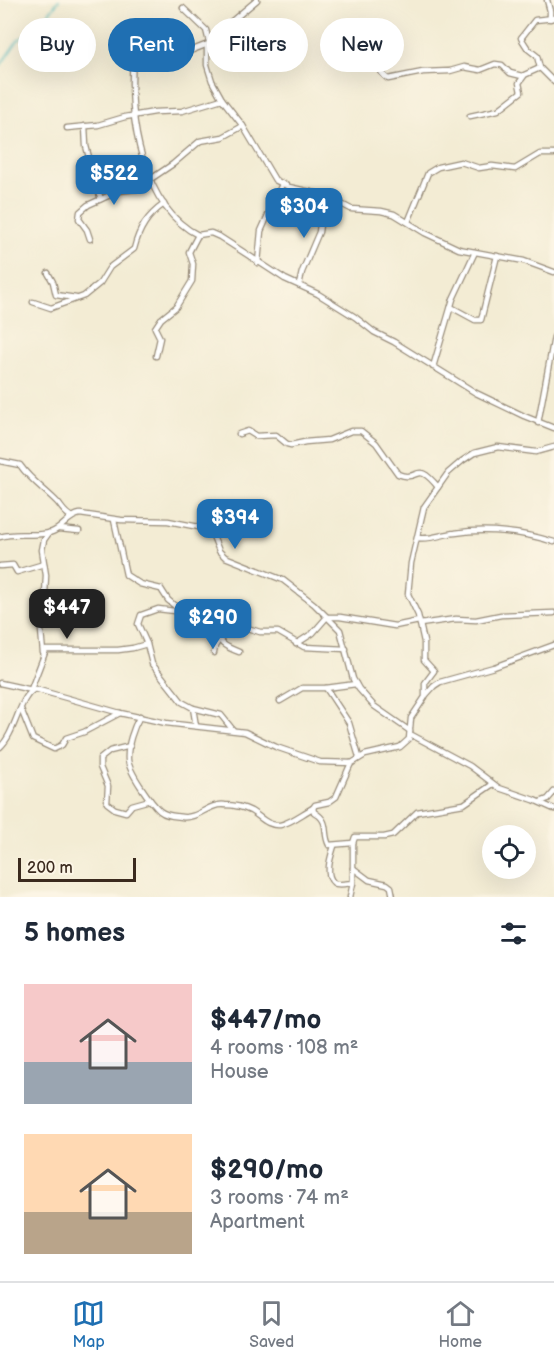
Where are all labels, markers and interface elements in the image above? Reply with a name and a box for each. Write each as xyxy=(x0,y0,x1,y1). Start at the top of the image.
chip: Buy xyxy=(18,18,96,72)
chip: Rent xyxy=(108,18,195,72)
chip: Filters xyxy=(207,18,308,72)
chip: New xyxy=(320,18,404,72)
pin: $522 xyxy=(78,155,150,206)
text: $522 xyxy=(90,162,138,186)
pin: $304 xyxy=(268,188,340,239)
text: $304 xyxy=(279,195,329,219)
pin: $394 xyxy=(199,499,271,550)
text: $394 xyxy=(211,506,259,530)
pin: $447 xyxy=(31,589,103,640)
text: $447 xyxy=(43,596,91,620)
pin: $290 xyxy=(177,599,249,650)
text: $290 xyxy=(188,606,238,630)
map controls xyxy=(482,825,536,879)
button: locate xyxy=(482,825,536,879)
scale bar xyxy=(18,855,136,882)
text: 200 m xyxy=(27,859,73,878)
icon: filters xyxy=(497,917,530,950)
text: 5 homes xyxy=(24,918,125,949)
text: $447/mo xyxy=(210,1005,321,1036)
icon: home xyxy=(72,1008,144,1080)
text: 4 rooms · 108 m² xyxy=(210,1036,358,1060)
text: House xyxy=(210,1060,269,1084)
text: $290/mo xyxy=(210,1155,323,1186)
icon: home xyxy=(72,1158,144,1230)
text: 3 rooms · 74 m² xyxy=(210,1186,349,1210)
text: Apartment xyxy=(210,1210,305,1234)
tab: Map xyxy=(72,1297,105,1352)
tab: Saved xyxy=(249,1297,294,1352)
tab: Home xyxy=(438,1297,482,1352)

